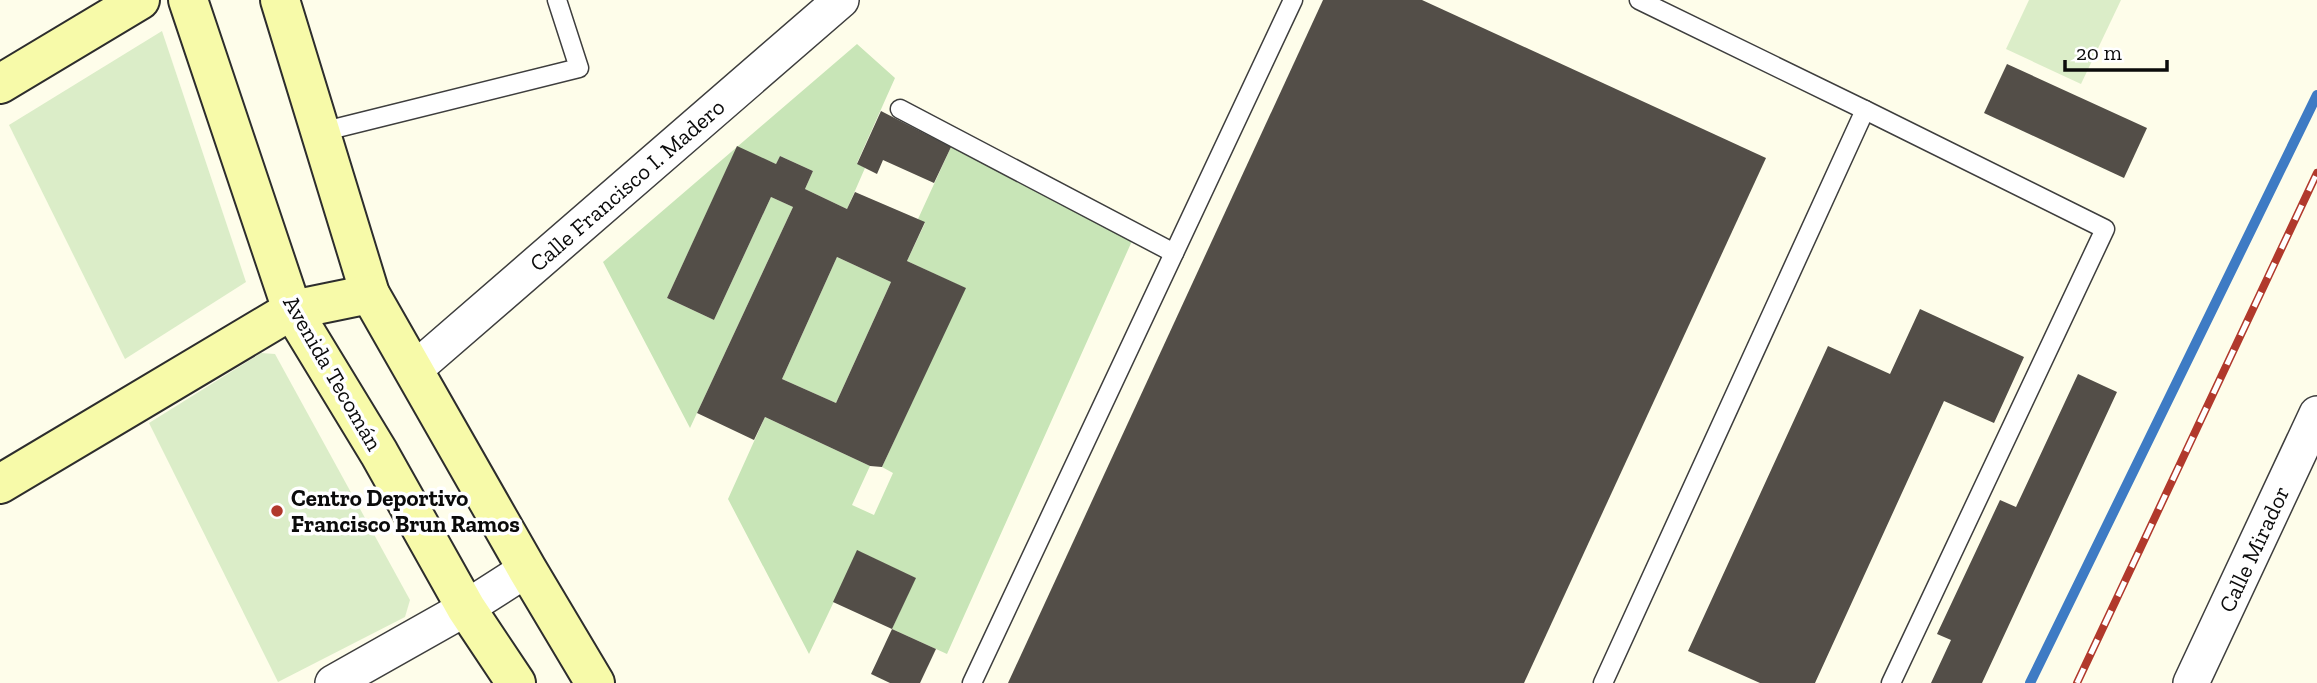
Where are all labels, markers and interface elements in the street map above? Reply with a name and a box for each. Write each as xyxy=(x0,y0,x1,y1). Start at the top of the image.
scale bar xyxy=(2065,28,2166,72)
text: 20 m xyxy=(2076,40,2122,65)
street label: Calle Francisco I. Madero xyxy=(524,93,730,277)
street label: Avenida Tecomán xyxy=(277,291,389,455)
street label: Calle Mirador xyxy=(2213,482,2295,616)
place label: Centro Deportivo Francisco Brun Ramos xyxy=(291,484,520,538)
marker: Centro Deportivo Francisco Brun Ramos xyxy=(269,503,285,519)

